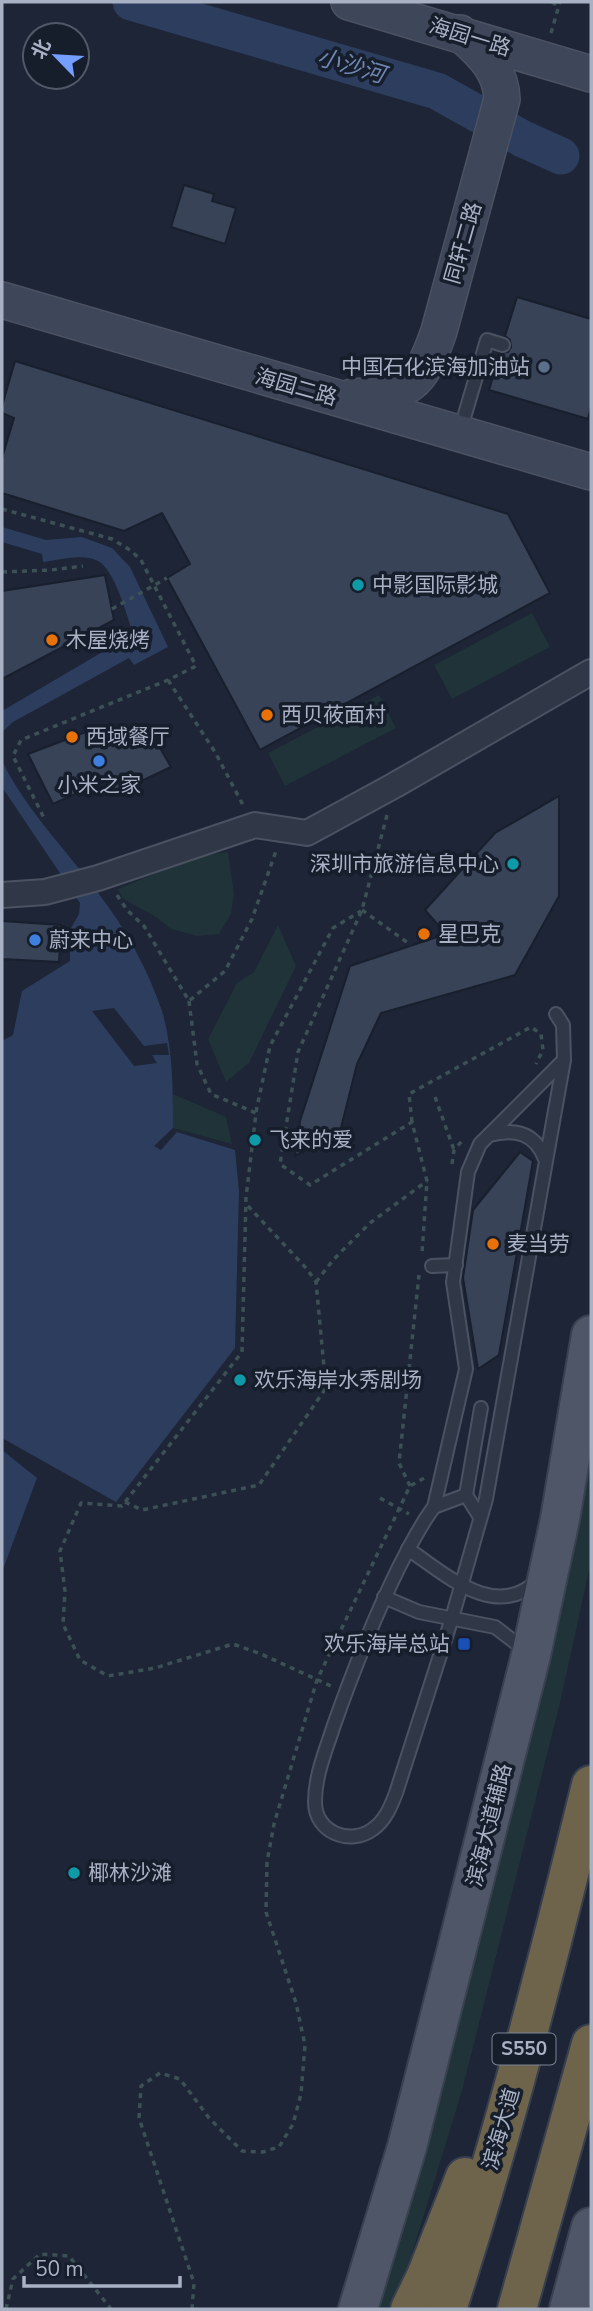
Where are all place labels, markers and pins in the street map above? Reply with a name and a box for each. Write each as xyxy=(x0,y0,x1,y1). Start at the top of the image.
place label: 中国石化滨海加油站 xyxy=(341,353,530,381)
marker: 中国石化滨海加油站 xyxy=(536,359,552,375)
place label: 中影国际影城 xyxy=(372,571,498,599)
marker: 中影国际影城 xyxy=(350,577,366,593)
place label: 木屋烧烤 xyxy=(66,626,150,654)
marker: 木屋烧烤 xyxy=(44,632,60,648)
place label: 西贝莜面村 xyxy=(281,701,386,729)
marker: 西贝莜面村 xyxy=(259,707,275,723)
place label: 西域餐厅 xyxy=(86,723,170,751)
marker: 西域餐厅 xyxy=(64,729,80,745)
marker: 小米之家 xyxy=(91,753,107,769)
place label: 小米之家 xyxy=(57,771,141,799)
place label: 深圳市旅游信息中心 xyxy=(310,850,499,878)
marker: 深圳市旅游信息中心 xyxy=(505,856,521,872)
place label: 星巴克 xyxy=(438,920,501,948)
place label: 蔚来中心 xyxy=(49,926,133,954)
marker: 星巴克 xyxy=(416,926,432,942)
marker: 蔚来中心 xyxy=(27,932,43,948)
place label: 飞来的爱 xyxy=(269,1126,353,1154)
marker: 飞来的爱 xyxy=(247,1132,263,1148)
place label: 麦当劳 xyxy=(507,1230,570,1258)
marker: 麦当劳 xyxy=(485,1236,501,1252)
place label: 欢乐海岸水秀剧场 xyxy=(254,1366,422,1394)
marker: 欢乐海岸水秀剧场 xyxy=(232,1372,248,1388)
place label: 欢乐海岸总站 xyxy=(324,1630,450,1658)
marker: 欢乐海岸总站 xyxy=(456,1636,472,1652)
place label: 椰林沙滩 xyxy=(88,1859,172,1887)
marker: 椰林沙滩 xyxy=(66,1865,82,1881)

